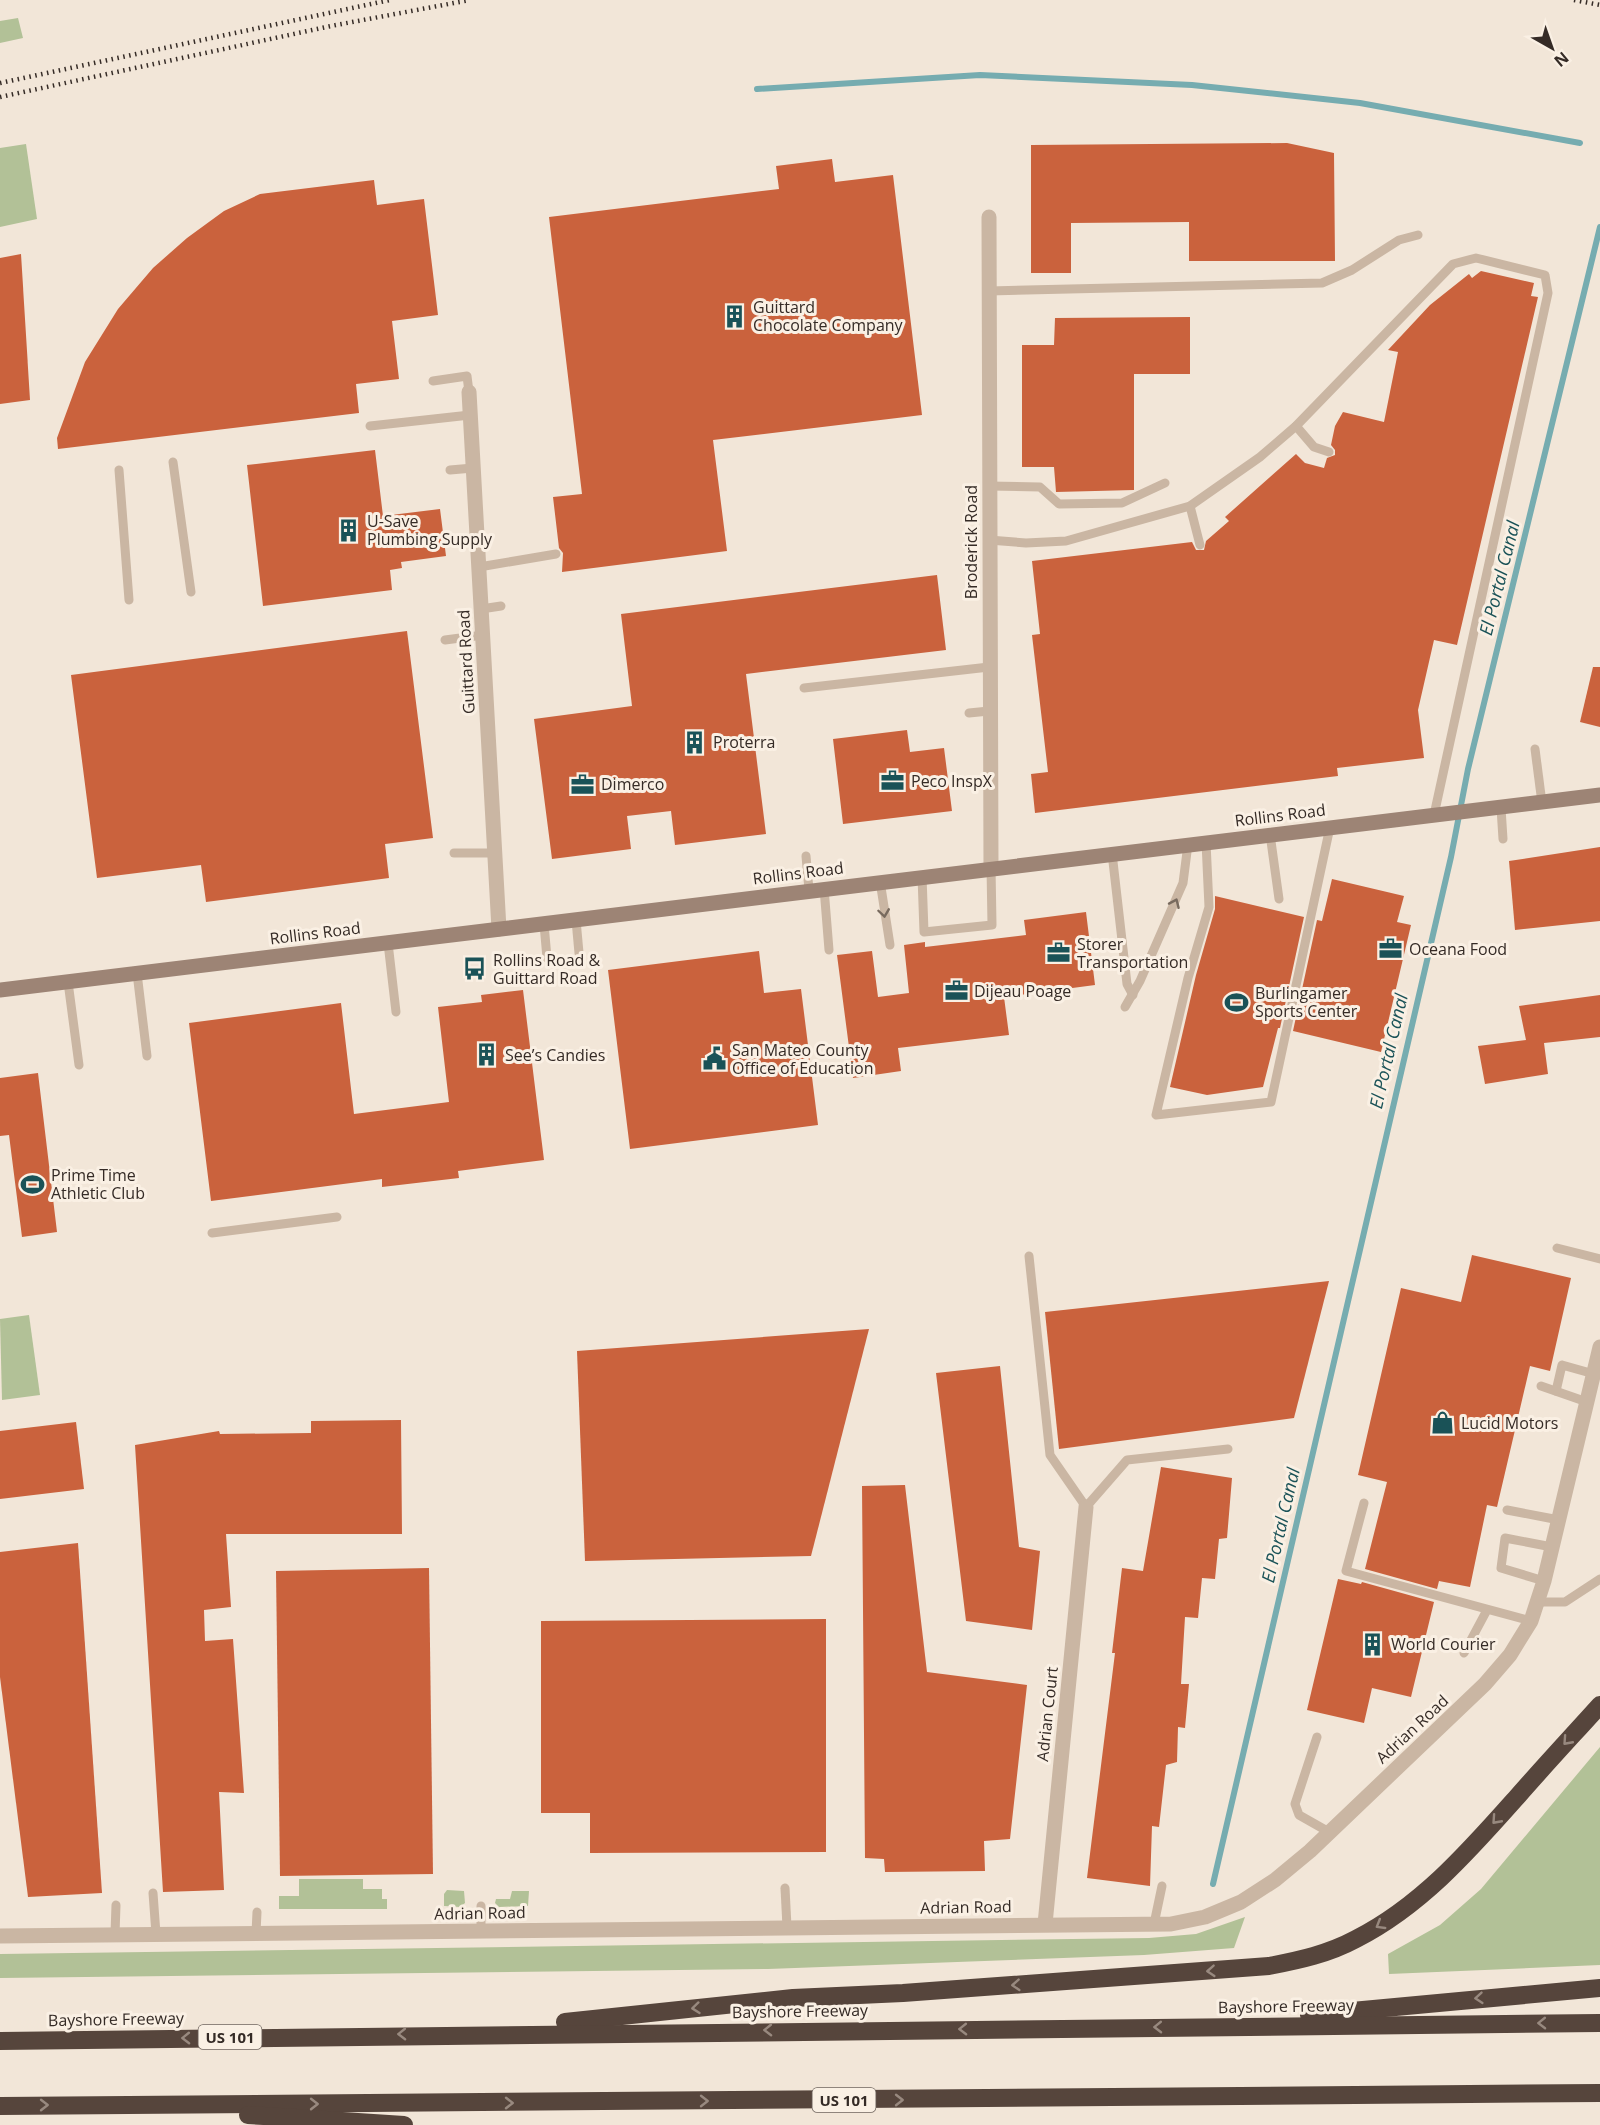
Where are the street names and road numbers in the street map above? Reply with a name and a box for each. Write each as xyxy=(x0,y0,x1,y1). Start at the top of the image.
street label: Broderick Road xyxy=(960,485,982,599)
street label: Guittard Road xyxy=(452,609,480,715)
street label: Rollins Road xyxy=(1233,799,1327,831)
street label: Rollins Road xyxy=(751,857,845,889)
street label: Rollins Road xyxy=(268,917,362,949)
street label: Adrian Court xyxy=(1031,1665,1063,1762)
street label: Adrian Road xyxy=(1371,1690,1453,1768)
street label: Adrian Road xyxy=(920,1895,1012,1919)
street label: Adrian Road xyxy=(434,1901,526,1925)
street label: Bayshore Freeway xyxy=(1218,1994,1355,2018)
street label: Bayshore Freeway xyxy=(732,1999,869,2023)
street label: Bayshore Freeway xyxy=(48,2007,185,2031)
road number: US 101 xyxy=(198,2025,262,2049)
road number: US 101 xyxy=(812,2088,876,2112)

